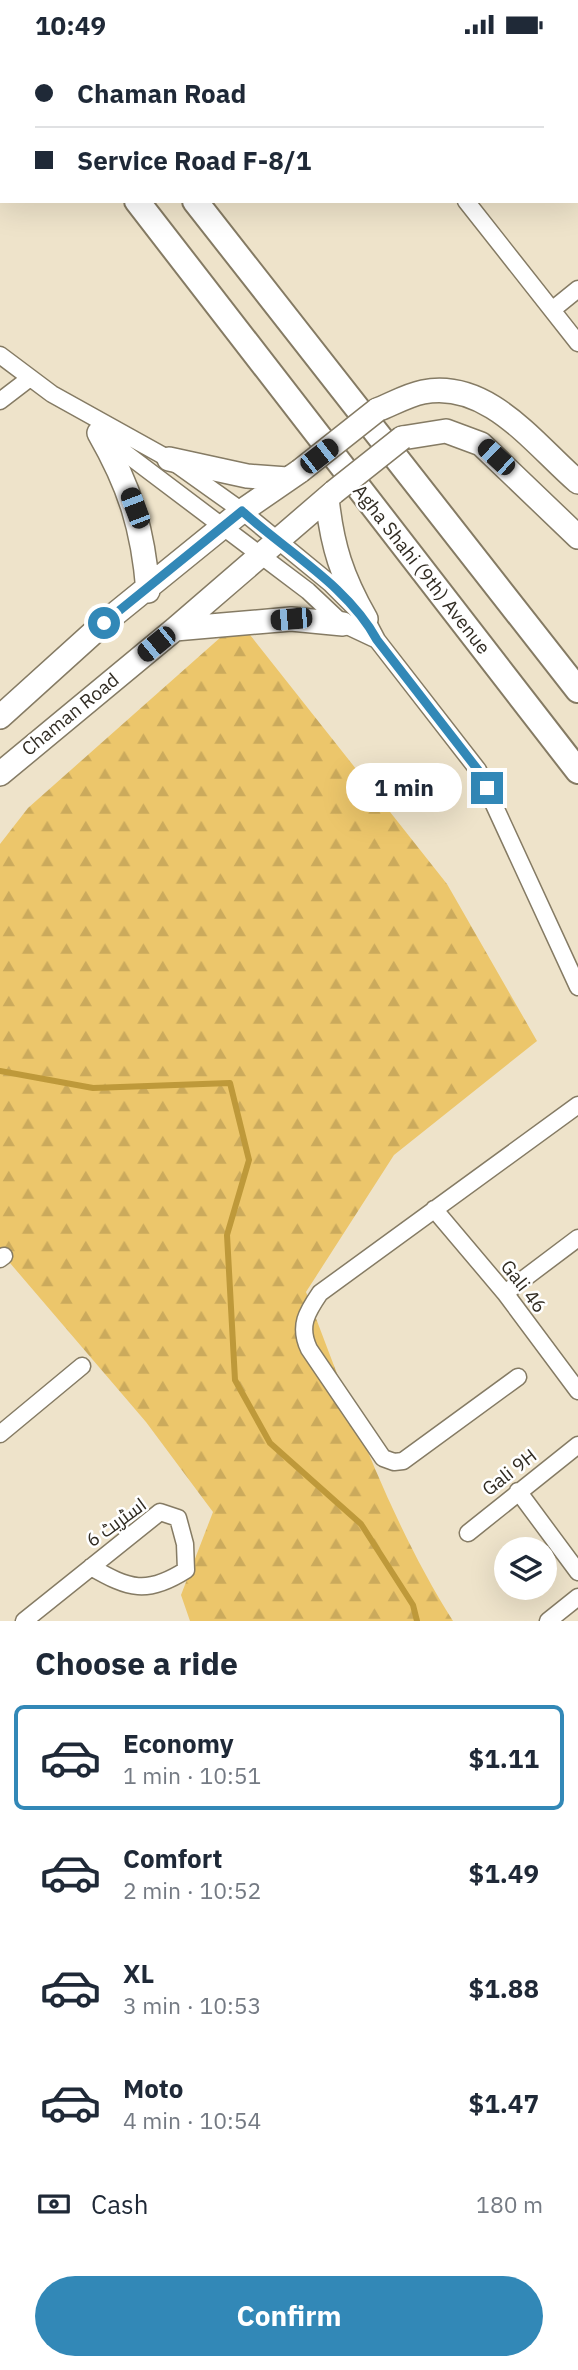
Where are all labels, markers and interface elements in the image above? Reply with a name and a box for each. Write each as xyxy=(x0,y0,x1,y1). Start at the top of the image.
text: 10:49 xyxy=(35,8,106,42)
text: Chaman Road xyxy=(77,76,246,110)
text: Service Road F-8/1 xyxy=(77,143,311,177)
car xyxy=(296,435,343,477)
car xyxy=(474,435,519,479)
street label: Agha Shahi (9th) Avenue xyxy=(348,479,496,659)
car xyxy=(118,485,153,531)
route start xyxy=(88,607,120,639)
car xyxy=(270,607,313,631)
car xyxy=(134,623,179,665)
street label: Chaman Road xyxy=(16,667,124,761)
callout: 1 min xyxy=(347,763,462,813)
text: 1 min xyxy=(374,772,434,802)
route end xyxy=(471,772,503,804)
street label: Gali 46 xyxy=(496,1255,552,1317)
street label: Gali 9H xyxy=(477,1443,541,1501)
street label: اسٹریٹ 6 xyxy=(81,1492,151,1552)
map controls xyxy=(494,1537,557,1600)
button: layers xyxy=(494,1537,557,1600)
text: Choose a ride xyxy=(35,1642,238,1684)
icon: car xyxy=(39,1726,102,1789)
text: Economy xyxy=(123,1726,234,1760)
text: $1.11 xyxy=(469,1741,539,1775)
text: 1 min · 10:51 xyxy=(123,1760,261,1790)
icon: car xyxy=(39,1841,102,1904)
text: Comfort xyxy=(123,1841,222,1875)
text: $1.49 xyxy=(469,1856,539,1890)
text: 2 min · 10:52 xyxy=(123,1875,261,1905)
icon: car xyxy=(39,1956,102,2019)
text: XL xyxy=(123,1956,154,1990)
text: $1.88 xyxy=(469,1971,539,2005)
text: 3 min · 10:53 xyxy=(123,1990,261,2020)
icon: car xyxy=(39,2071,102,2134)
text: Moto xyxy=(123,2071,183,2105)
text: $1.47 xyxy=(469,2086,539,2120)
text: 4 min · 10:54 xyxy=(123,2105,261,2135)
icon: cash xyxy=(35,2185,73,2223)
text: Cash xyxy=(91,2187,148,2221)
text: 180 m xyxy=(476,2189,543,2219)
button: Confirm xyxy=(35,2276,543,2356)

